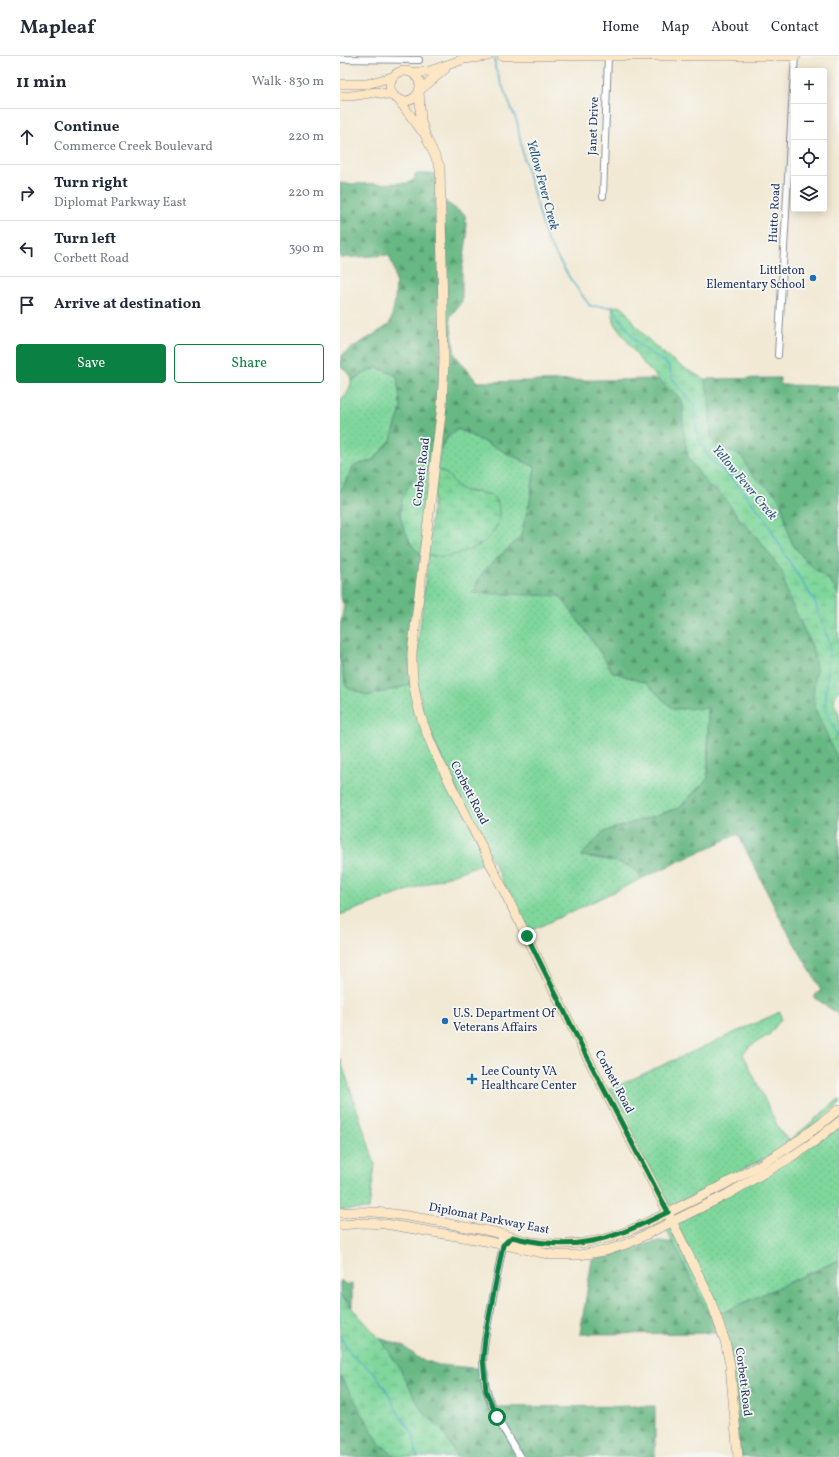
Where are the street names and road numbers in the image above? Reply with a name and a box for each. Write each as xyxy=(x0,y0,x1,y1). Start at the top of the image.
street label: Janet Drive xyxy=(585,96,603,156)
street label: Hutto Road xyxy=(765,182,785,243)
street label: Corbett Road xyxy=(410,436,434,507)
street label: Corbett Road xyxy=(446,758,492,828)
street label: Corbett Road xyxy=(591,1048,637,1117)
street label: Diplomat Parkway East xyxy=(427,1199,551,1239)
street label: Corbett Road xyxy=(731,1347,755,1418)

